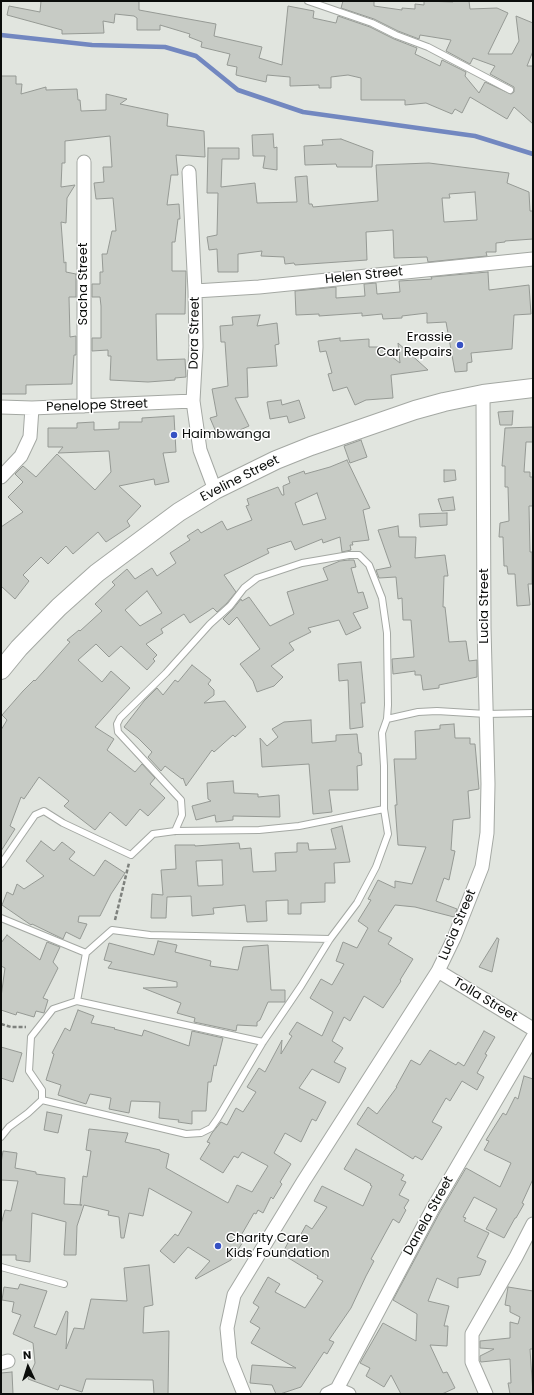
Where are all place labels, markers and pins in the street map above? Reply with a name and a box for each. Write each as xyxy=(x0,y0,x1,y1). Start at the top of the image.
place label: Erassie Car Repairs xyxy=(376,330,452,361)
marker: Erassie Car Repairs xyxy=(455,340,465,350)
place label: Haimbwanga xyxy=(182,427,271,443)
marker: Haimbwanga xyxy=(169,430,179,440)
place label: Charity Care Kids Foundation xyxy=(226,1231,330,1262)
marker: Charity Care Kids Foundation xyxy=(213,1241,223,1251)

